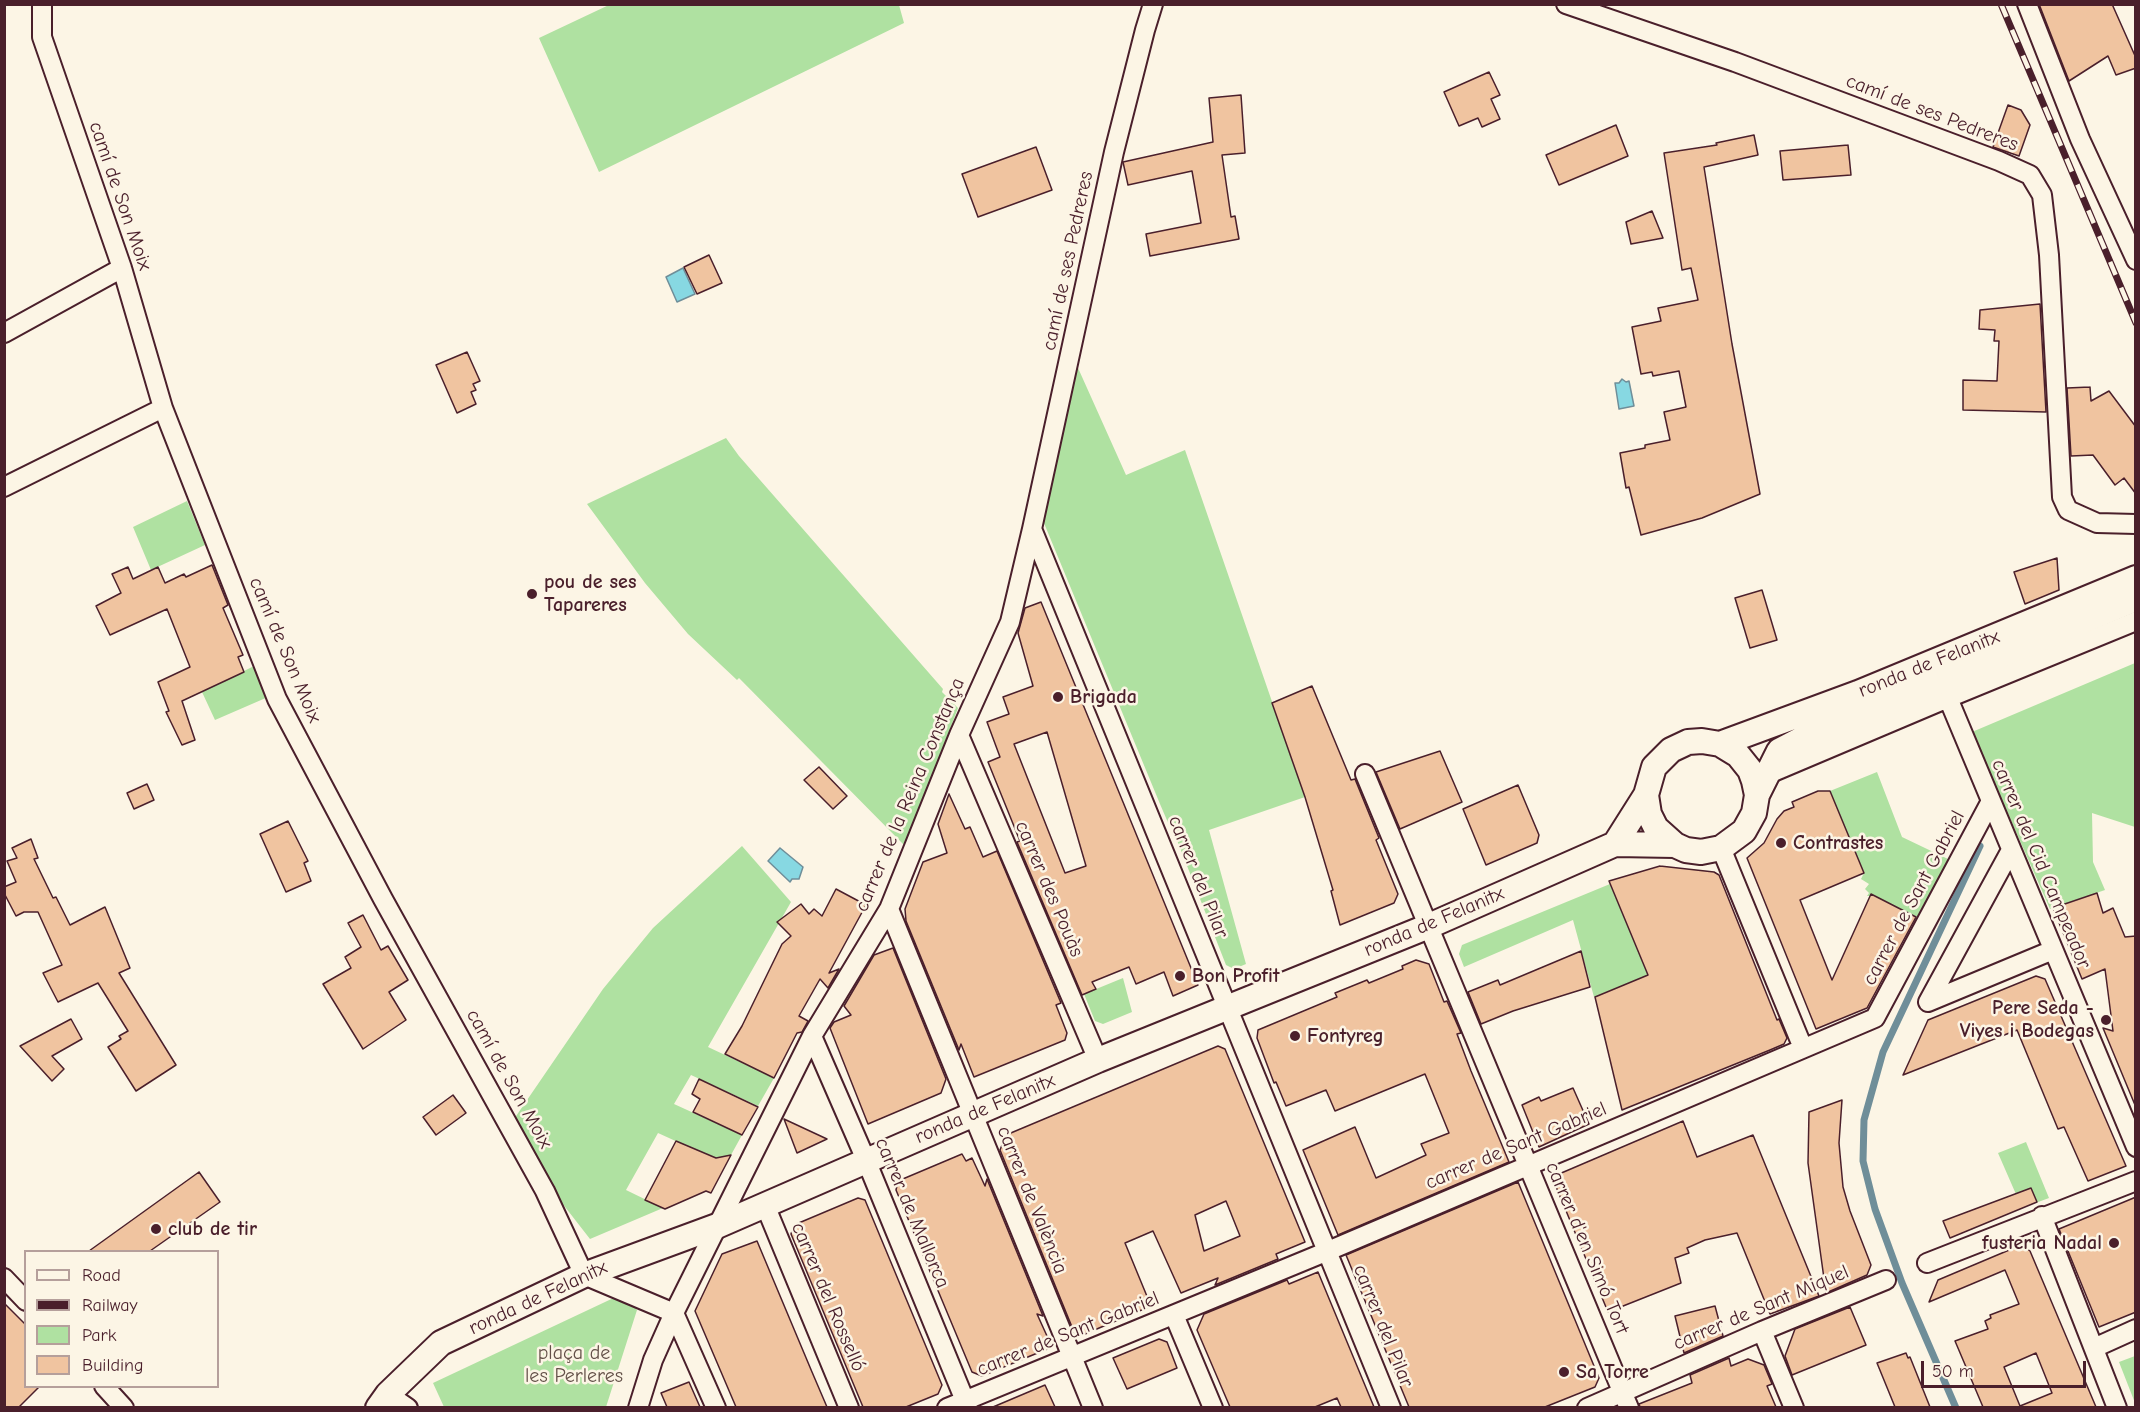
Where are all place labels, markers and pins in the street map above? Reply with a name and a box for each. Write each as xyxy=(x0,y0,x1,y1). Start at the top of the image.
place label: pou de ses Tapareres xyxy=(544,570,636,617)
marker: pou de ses Tapareres xyxy=(525,587,539,601)
place label: Brigada xyxy=(1070,685,1137,709)
marker: Brigada xyxy=(1051,690,1065,704)
place label: Contrastes xyxy=(1793,831,1883,855)
marker: Contrastes xyxy=(1774,836,1788,850)
place label: Bon Profit xyxy=(1192,964,1279,988)
marker: Bon Profit xyxy=(1173,969,1187,983)
place label: Pere Seda - Viyes i Bodegas xyxy=(1960,996,2094,1043)
marker: Pere Seda - Viyes i Bodegas xyxy=(2099,1013,2113,1027)
place label: Fontyreg xyxy=(1307,1024,1384,1048)
marker: Fontyreg xyxy=(1288,1029,1302,1043)
place label: club de tir xyxy=(168,1217,257,1241)
marker: club de tir xyxy=(149,1222,163,1236)
place label: fusteria Nadal xyxy=(1982,1231,2102,1255)
marker: fusteria Nadal xyxy=(2107,1236,2121,1250)
place label: Sa Torre xyxy=(1576,1360,1649,1384)
marker: Sa Torre xyxy=(1557,1365,1571,1379)

